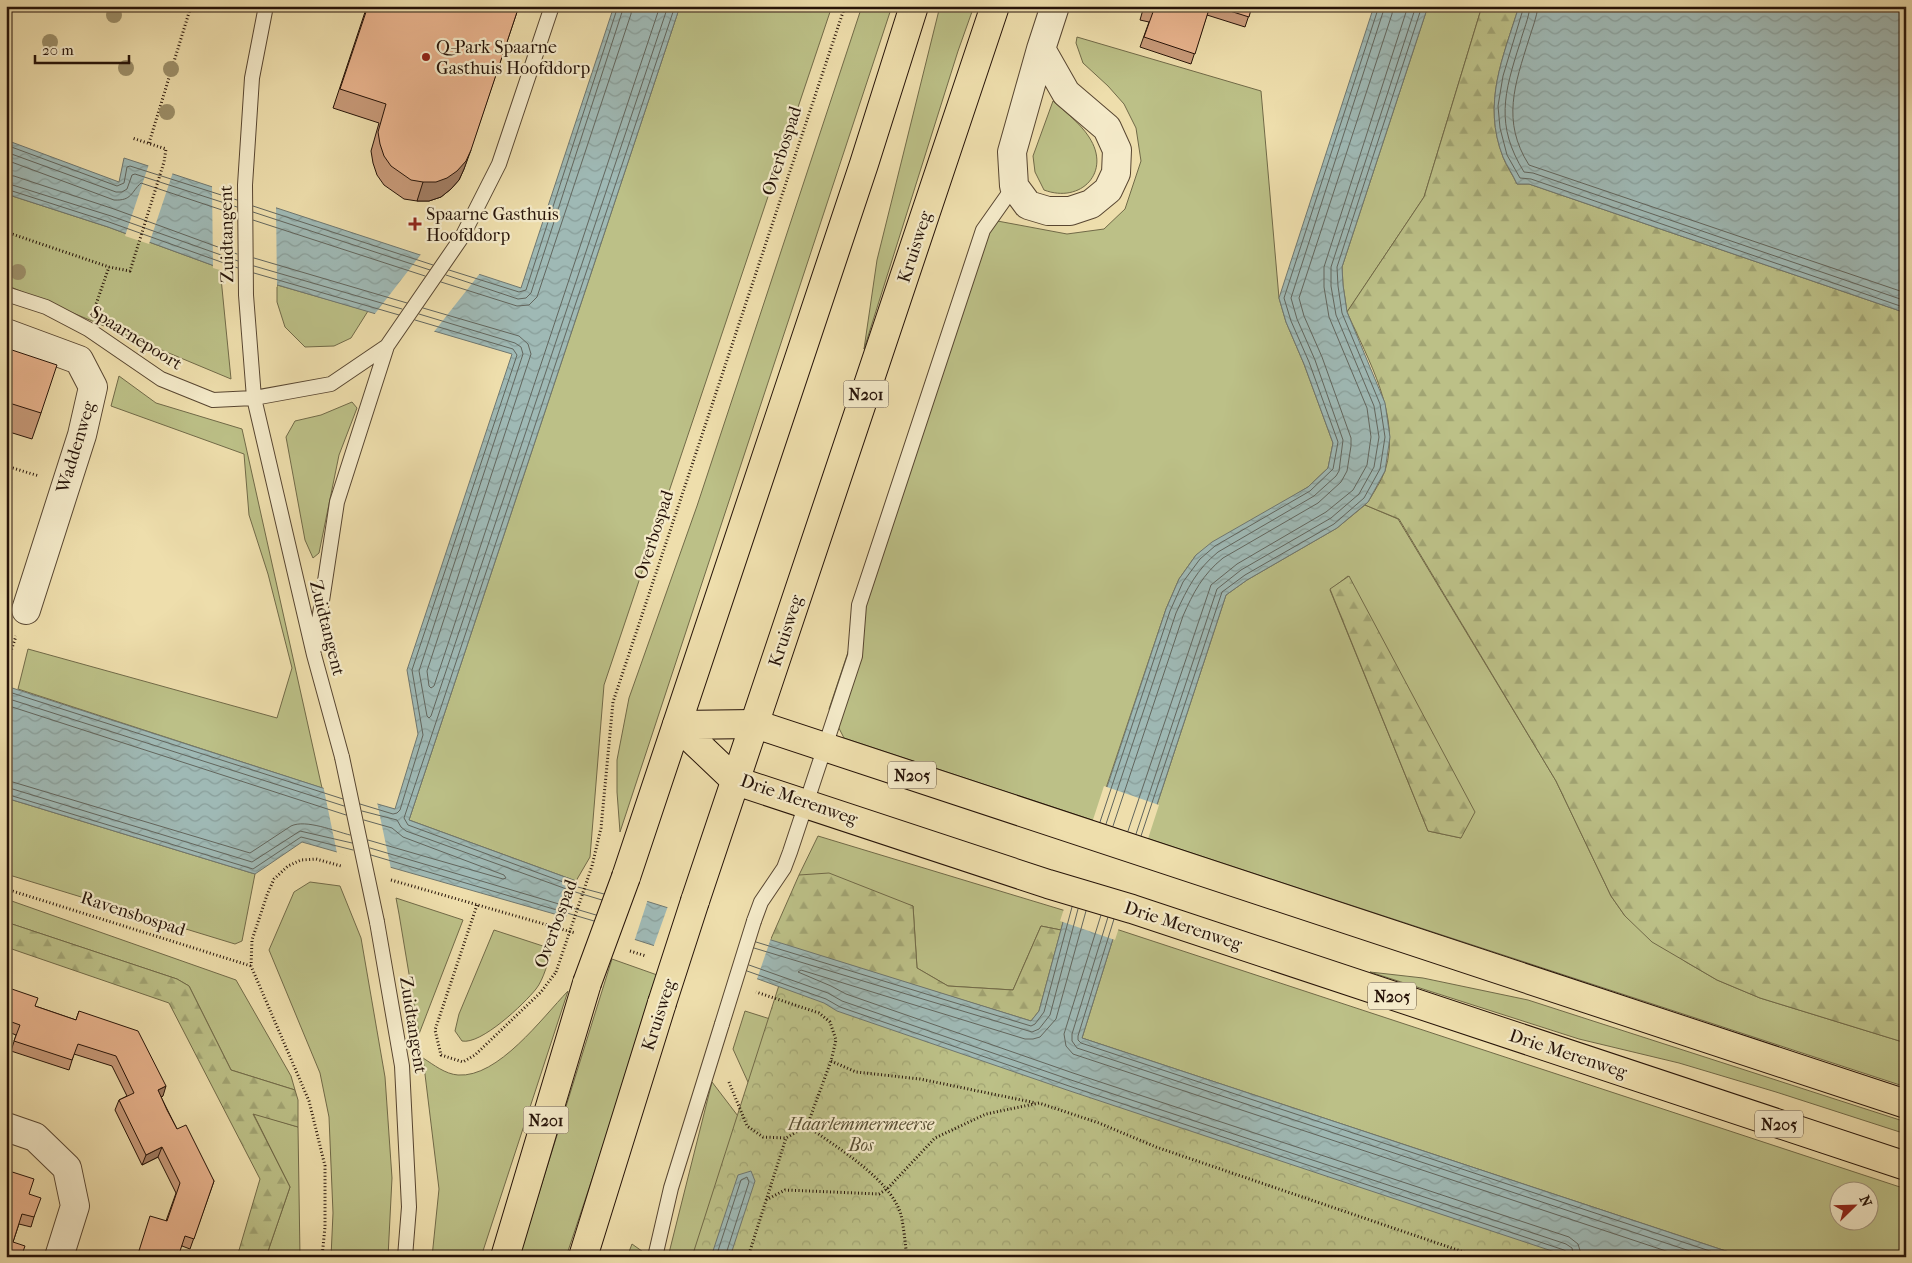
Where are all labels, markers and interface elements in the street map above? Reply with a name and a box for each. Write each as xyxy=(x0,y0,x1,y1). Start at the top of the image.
scale bar xyxy=(35,32,129,64)
place label: Q-Park Spaarne Gasthuis Hoofddorp xyxy=(436,37,590,79)
text: 20 m xyxy=(42,41,74,59)
marker: Q-Park Spaarne Gasthuis Hoofddorp xyxy=(420,51,432,63)
street label: Overbospad xyxy=(758,104,806,198)
street label: Zuidtangent xyxy=(216,184,238,283)
place label: Spaarne Gasthuis Hoofddorp xyxy=(426,204,559,246)
street label: Kruisweg xyxy=(894,208,937,286)
marker: Spaarne Gasthuis Hoofddorp xyxy=(408,217,422,231)
street label: Spaarnepoort xyxy=(86,301,186,375)
road number: N201 xyxy=(844,380,888,408)
street label: Waddenweg xyxy=(52,398,100,496)
street label: Overbospad xyxy=(630,488,678,582)
street label: Zuidtangent xyxy=(305,578,349,679)
street label: Kruisweg xyxy=(765,592,808,670)
road number: N205 xyxy=(888,762,936,788)
street label: Drie Merenweg xyxy=(738,770,861,830)
street label: Overbospad xyxy=(530,877,582,971)
street label: Ravensbospad xyxy=(78,887,188,941)
street label: Drie Merenweg xyxy=(1121,897,1245,955)
street label: Zuidtangent xyxy=(395,975,431,1075)
street label: Kruisweg xyxy=(638,976,681,1054)
road number: N205 xyxy=(1368,982,1416,1009)
street label: Drie Merenweg xyxy=(1506,1025,1630,1083)
road number: N201 xyxy=(524,1106,568,1134)
road number: N205 xyxy=(1755,1110,1803,1138)
park label: Haarlemmermeerse Bos xyxy=(787,1114,935,1156)
north arrow xyxy=(1830,1180,1880,1230)
text: N xyxy=(1856,1193,1876,1210)

